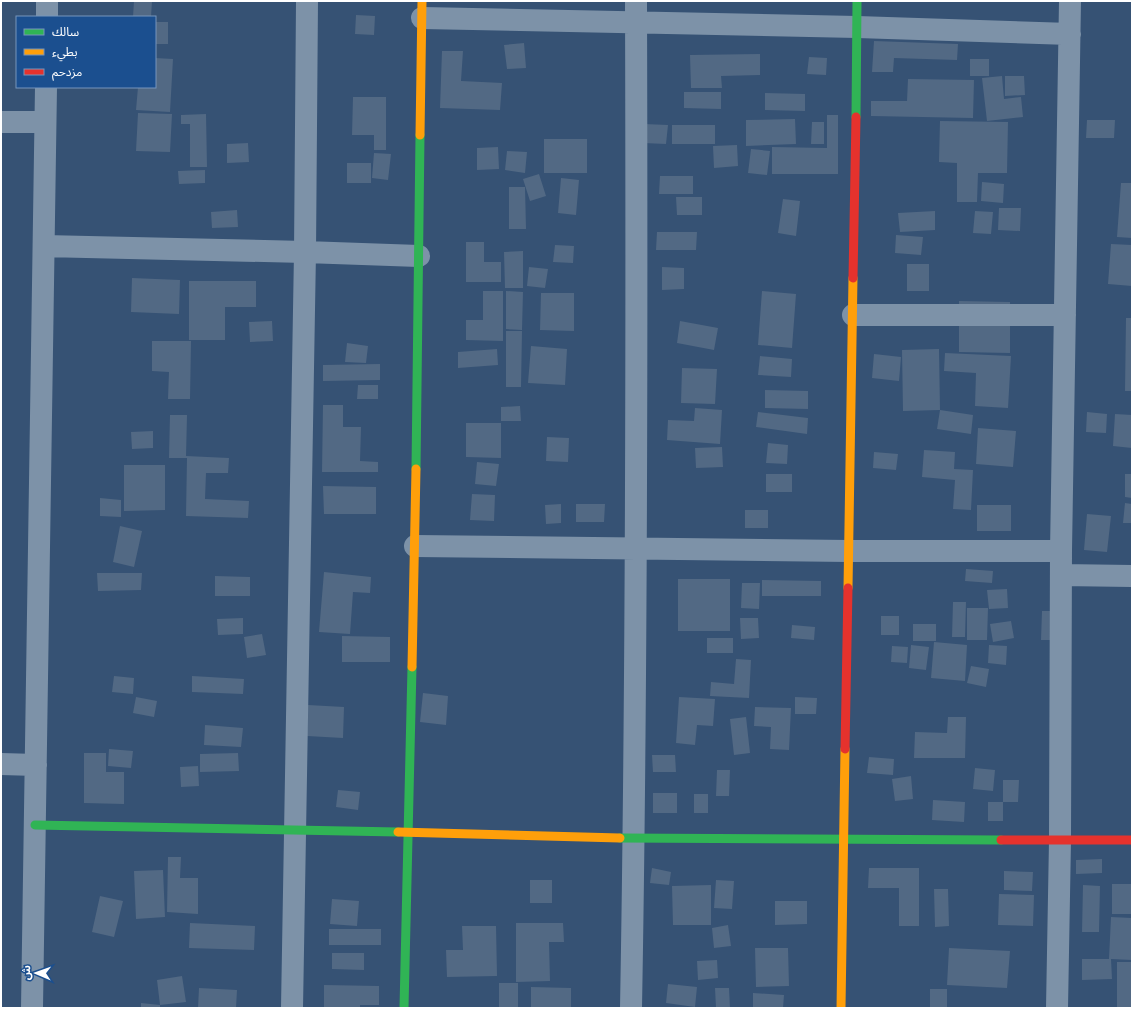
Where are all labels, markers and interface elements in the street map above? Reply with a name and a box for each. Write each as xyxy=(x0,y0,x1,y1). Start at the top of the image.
legend xyxy=(16,16,156,88)
text: سالك xyxy=(52,23,79,40)
text: بطيء xyxy=(52,43,78,62)
text: مزدحم xyxy=(52,63,82,81)
north arrow xyxy=(16,953,56,993)
text: ش xyxy=(18,965,34,980)

